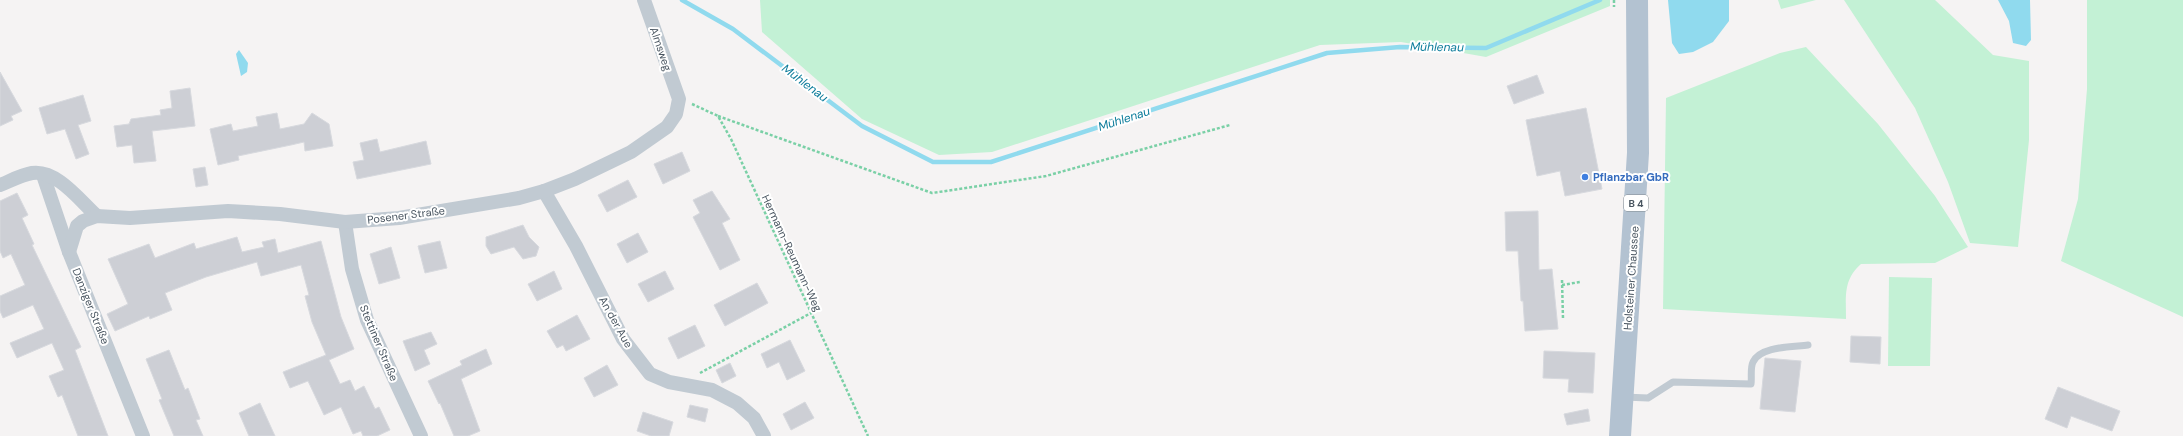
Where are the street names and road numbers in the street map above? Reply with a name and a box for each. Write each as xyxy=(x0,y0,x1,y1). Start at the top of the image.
street label: Almsweg xyxy=(647,25,675,73)
street label: Hermann-Reumann-Weg xyxy=(759,192,825,314)
road number: B 4 xyxy=(1624,195,1648,211)
street label: Posener Straße xyxy=(366,203,446,227)
street label: Holsteiner Chaussee xyxy=(1620,225,1642,331)
street label: Danziger Straße xyxy=(69,266,113,346)
street label: An der Aue xyxy=(596,294,636,350)
street label: Stettiner Straße xyxy=(357,303,401,383)

